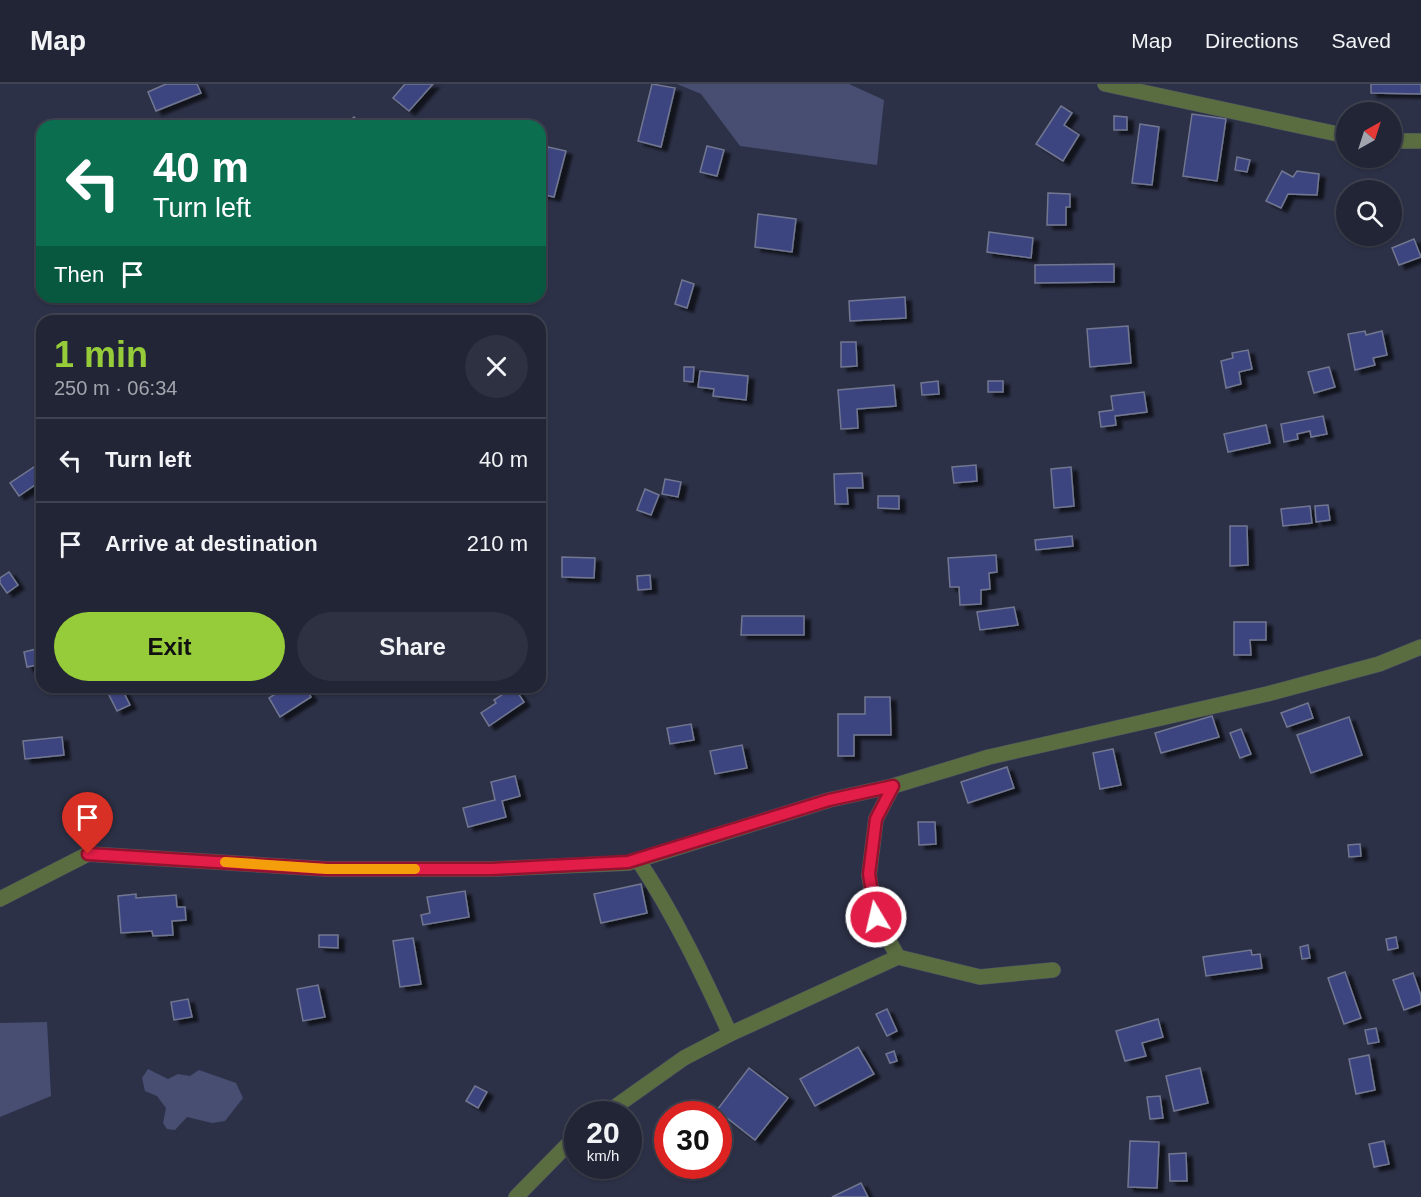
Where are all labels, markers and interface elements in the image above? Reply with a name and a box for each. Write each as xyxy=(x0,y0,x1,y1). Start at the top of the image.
text: Map xyxy=(30,25,86,56)
text: Map xyxy=(1131,29,1172,52)
text: Directions xyxy=(1205,29,1298,52)
text: Saved xyxy=(1331,29,1391,52)
north arrow xyxy=(1336,102,1402,168)
map controls xyxy=(1336,102,1402,246)
icon: left xyxy=(54,144,132,222)
text: 40 m xyxy=(153,144,249,191)
button: search xyxy=(1336,180,1402,246)
text: Turn left xyxy=(153,193,251,223)
icon: arrive xyxy=(116,258,149,291)
text: Then xyxy=(54,262,104,287)
text: 1 min xyxy=(54,334,148,375)
button: close xyxy=(465,335,528,398)
text: 250 m · 06:34 xyxy=(54,377,177,399)
icon: left xyxy=(54,444,87,477)
text: Turn left xyxy=(105,447,191,472)
text: 40 m xyxy=(479,447,528,472)
icon: arrive xyxy=(54,528,87,561)
text: Arrive at destination xyxy=(105,531,318,556)
text: 210 m xyxy=(467,531,528,556)
button: Exit xyxy=(54,612,285,681)
button: Share xyxy=(297,612,528,681)
pin xyxy=(62,792,113,854)
icon: arrive xyxy=(71,801,104,834)
position arrow xyxy=(844,885,908,949)
speed limit sign: 30 xyxy=(654,1101,732,1179)
text: 20 xyxy=(586,1116,620,1149)
text: km/h xyxy=(587,1147,619,1164)

